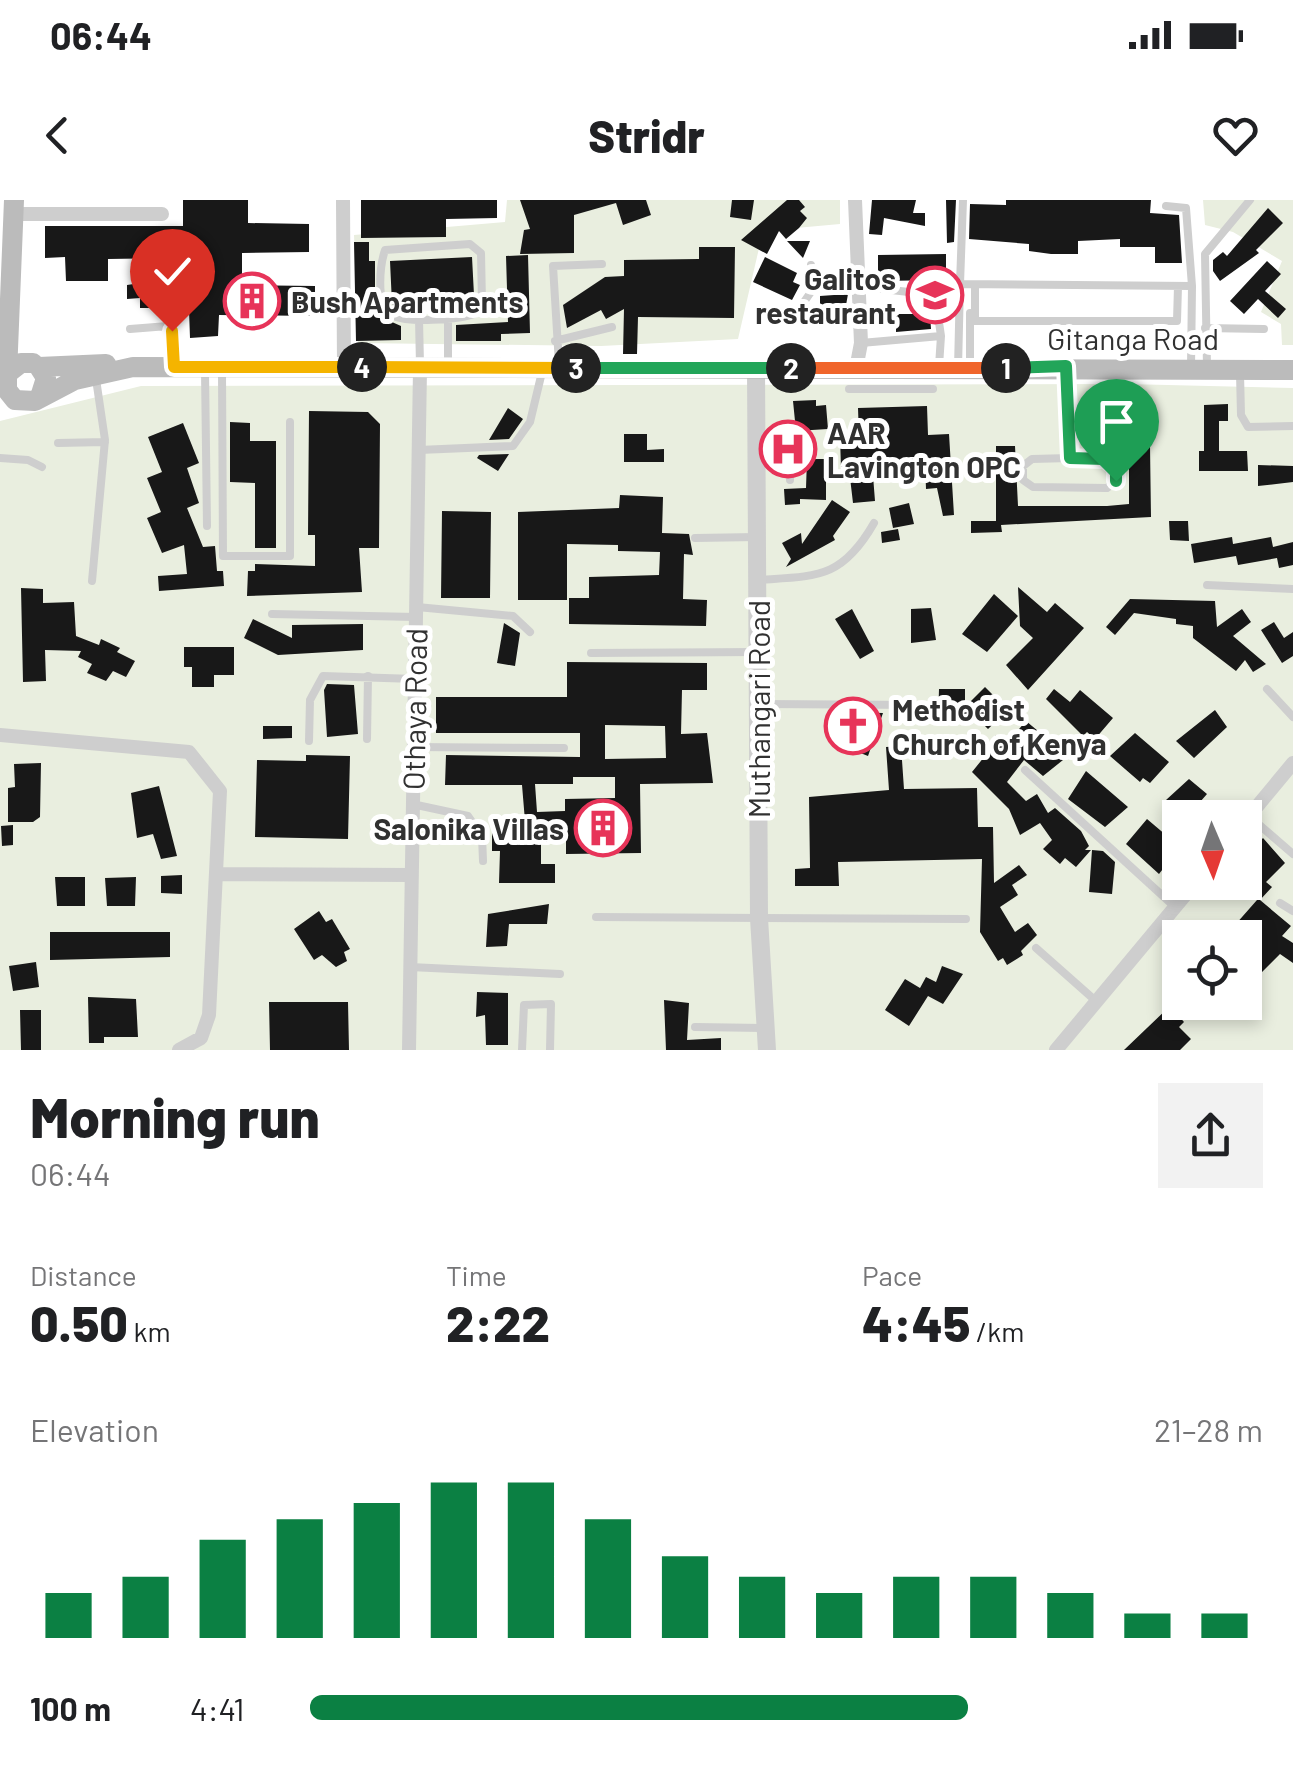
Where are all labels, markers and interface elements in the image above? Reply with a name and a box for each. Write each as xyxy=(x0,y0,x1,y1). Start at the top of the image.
text: 06:44 xyxy=(50,12,152,58)
icon: back xyxy=(30,108,85,163)
text: Stridr xyxy=(588,108,705,162)
icon: heart xyxy=(1208,108,1263,163)
pin xyxy=(130,229,215,332)
icon: check xyxy=(145,244,200,299)
place label: Galitos restaurant xyxy=(755,260,896,330)
school or university icon: Galitos restaurant xyxy=(905,265,965,325)
building icon: Bush Apartments xyxy=(222,271,282,331)
place label: Bush Apartments xyxy=(291,283,524,319)
street label: Gitanga Road xyxy=(1047,320,1219,356)
pin: 4 xyxy=(337,342,387,392)
pin: 3 xyxy=(551,343,601,393)
pin: 2 xyxy=(766,343,816,393)
pin: 1 xyxy=(981,343,1031,393)
text: 4 xyxy=(354,350,370,384)
text: 3 xyxy=(568,351,584,385)
text: 2 xyxy=(783,351,799,385)
text: 1 xyxy=(1001,351,1011,385)
pin xyxy=(1074,379,1159,482)
icon: arrive xyxy=(1089,394,1144,449)
place label: AAR Lavington OPC xyxy=(827,414,1021,484)
hospital icon: AAR Lavington OPC xyxy=(758,419,818,479)
street label: Muthangari Road xyxy=(740,600,776,818)
street label: Othaya Road xyxy=(395,628,433,790)
place label: Methodist Church of Kenya xyxy=(892,691,1107,761)
church icon: Methodist Church of Kenya xyxy=(823,696,883,756)
building icon: Salonika Villas xyxy=(573,798,633,858)
north arrow xyxy=(1162,800,1262,900)
map controls xyxy=(1162,800,1262,1020)
place label: Salonika Villas xyxy=(373,810,564,846)
button: locate xyxy=(1162,920,1262,1020)
text: Morning run xyxy=(30,1083,320,1149)
button: share xyxy=(1158,1083,1263,1188)
text: 06:44 xyxy=(30,1154,111,1192)
text: Distance xyxy=(30,1258,137,1292)
text: Time xyxy=(446,1258,507,1292)
text: Pace xyxy=(862,1258,922,1292)
text: 0.50 xyxy=(30,1292,128,1352)
text: 2:22 xyxy=(446,1292,550,1352)
text: 4:45 xyxy=(862,1292,970,1352)
text: km xyxy=(128,1314,171,1348)
text: /km xyxy=(970,1314,1024,1348)
text: Elevation xyxy=(30,1410,159,1448)
text: 21–28 m xyxy=(1154,1410,1263,1448)
text: 100 m xyxy=(30,1689,111,1727)
text: 4:41 xyxy=(190,1689,244,1727)

